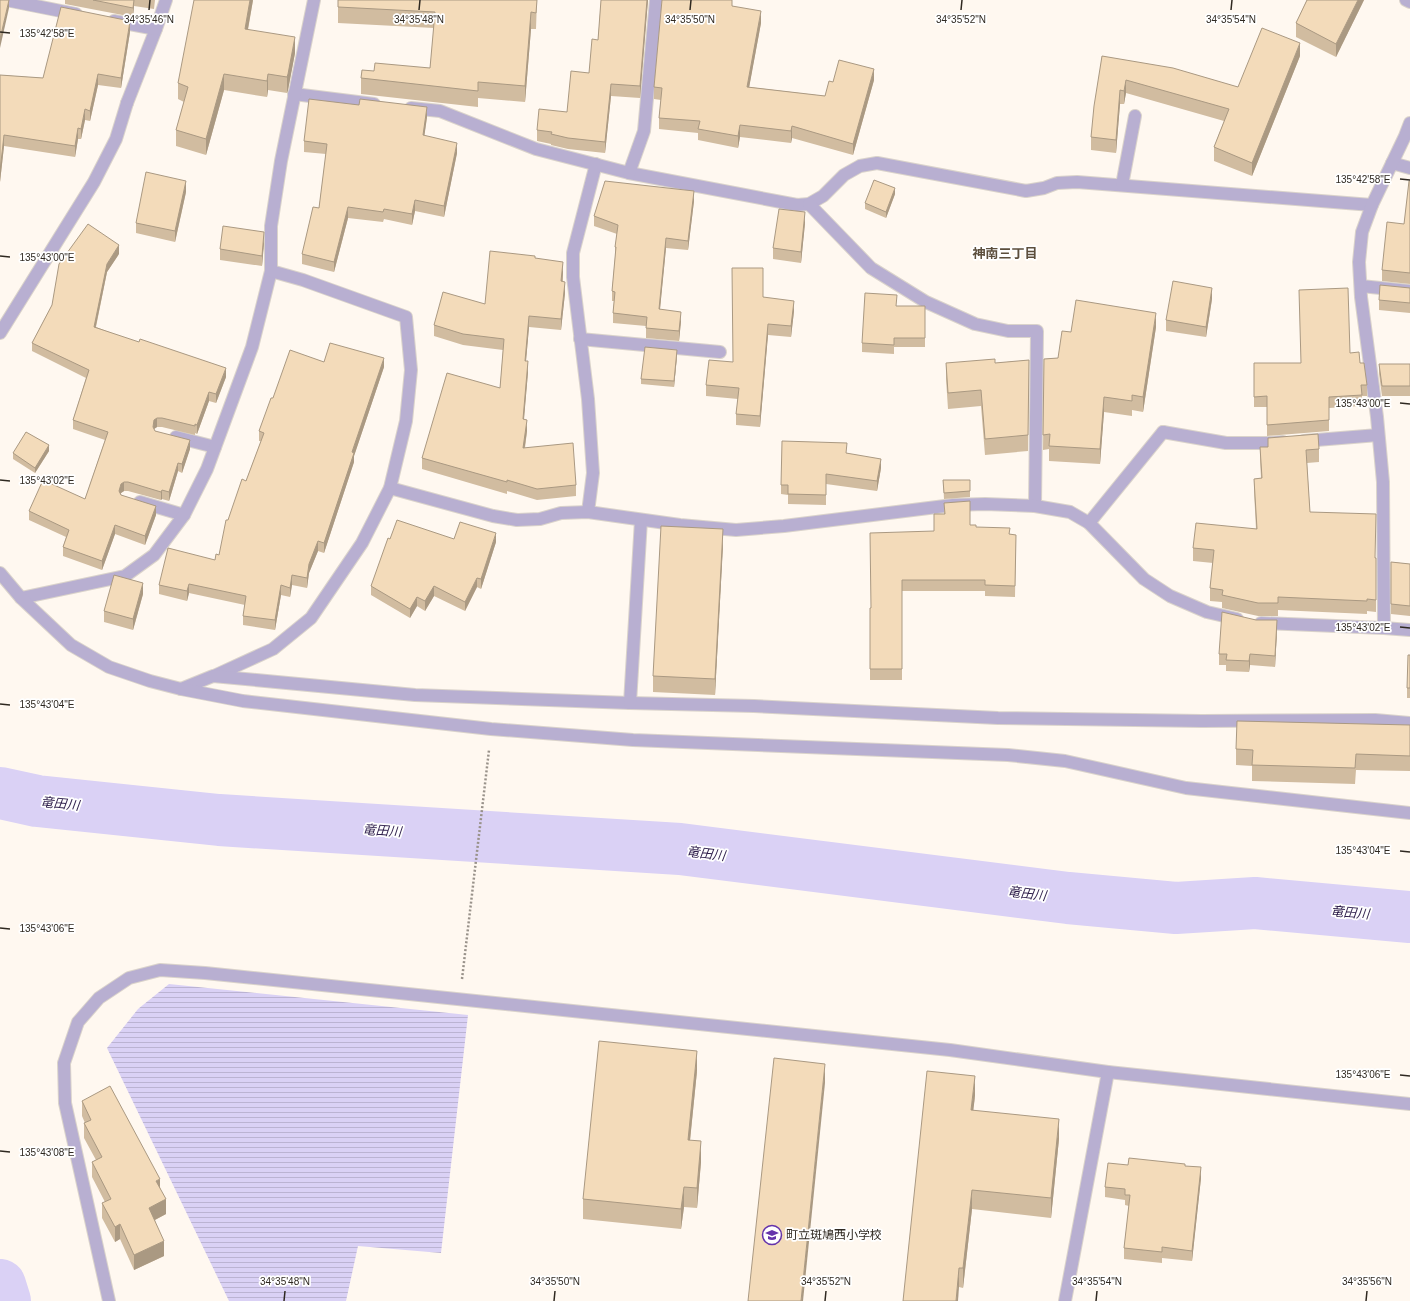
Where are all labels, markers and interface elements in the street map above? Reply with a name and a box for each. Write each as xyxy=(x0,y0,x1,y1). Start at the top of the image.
text: 34°35'46"N xyxy=(124,14,174,25)
text: 34°35'48"N xyxy=(394,14,444,25)
text: 34°35'50"N xyxy=(665,14,715,25)
text: 34°35'52"N xyxy=(936,14,986,25)
text: 34°35'54"N xyxy=(1206,14,1256,25)
text: 135°42'58"E xyxy=(19,28,75,39)
text: 135°42'58"E xyxy=(1335,174,1391,185)
district label: 神南三丁目 xyxy=(972,246,1038,261)
text: 135°43'00"E xyxy=(19,252,75,263)
text: 135°43'00"E xyxy=(1335,398,1391,409)
text: 135°43'02"E xyxy=(19,475,75,486)
text: 135°43'02"E xyxy=(1335,622,1391,633)
text: 135°43'04"E xyxy=(19,699,75,710)
water label: 竜田川 xyxy=(40,794,82,813)
water label: 竜田川 xyxy=(362,822,404,839)
water label: 竜田川 xyxy=(686,844,728,864)
text: 135°43'04"E xyxy=(1335,845,1391,856)
water label: 竜田川 xyxy=(1007,884,1049,904)
water label: 竜田川 xyxy=(1330,903,1372,922)
text: 135°43'06"E xyxy=(19,923,75,934)
text: 135°43'06"E xyxy=(1335,1069,1391,1080)
text: 135°43'08"E xyxy=(19,1147,75,1158)
school or university icon: 町立斑鳩西小学校 xyxy=(761,1224,783,1246)
place label: 町立斑鳩西小学校 xyxy=(786,1228,882,1242)
text: 34°35'48"N xyxy=(260,1276,310,1287)
text: 34°35'50"N xyxy=(530,1276,580,1287)
text: 34°35'52"N xyxy=(801,1276,851,1287)
text: 34°35'54"N xyxy=(1072,1276,1122,1287)
text: 34°35'56"N xyxy=(1342,1276,1392,1287)

